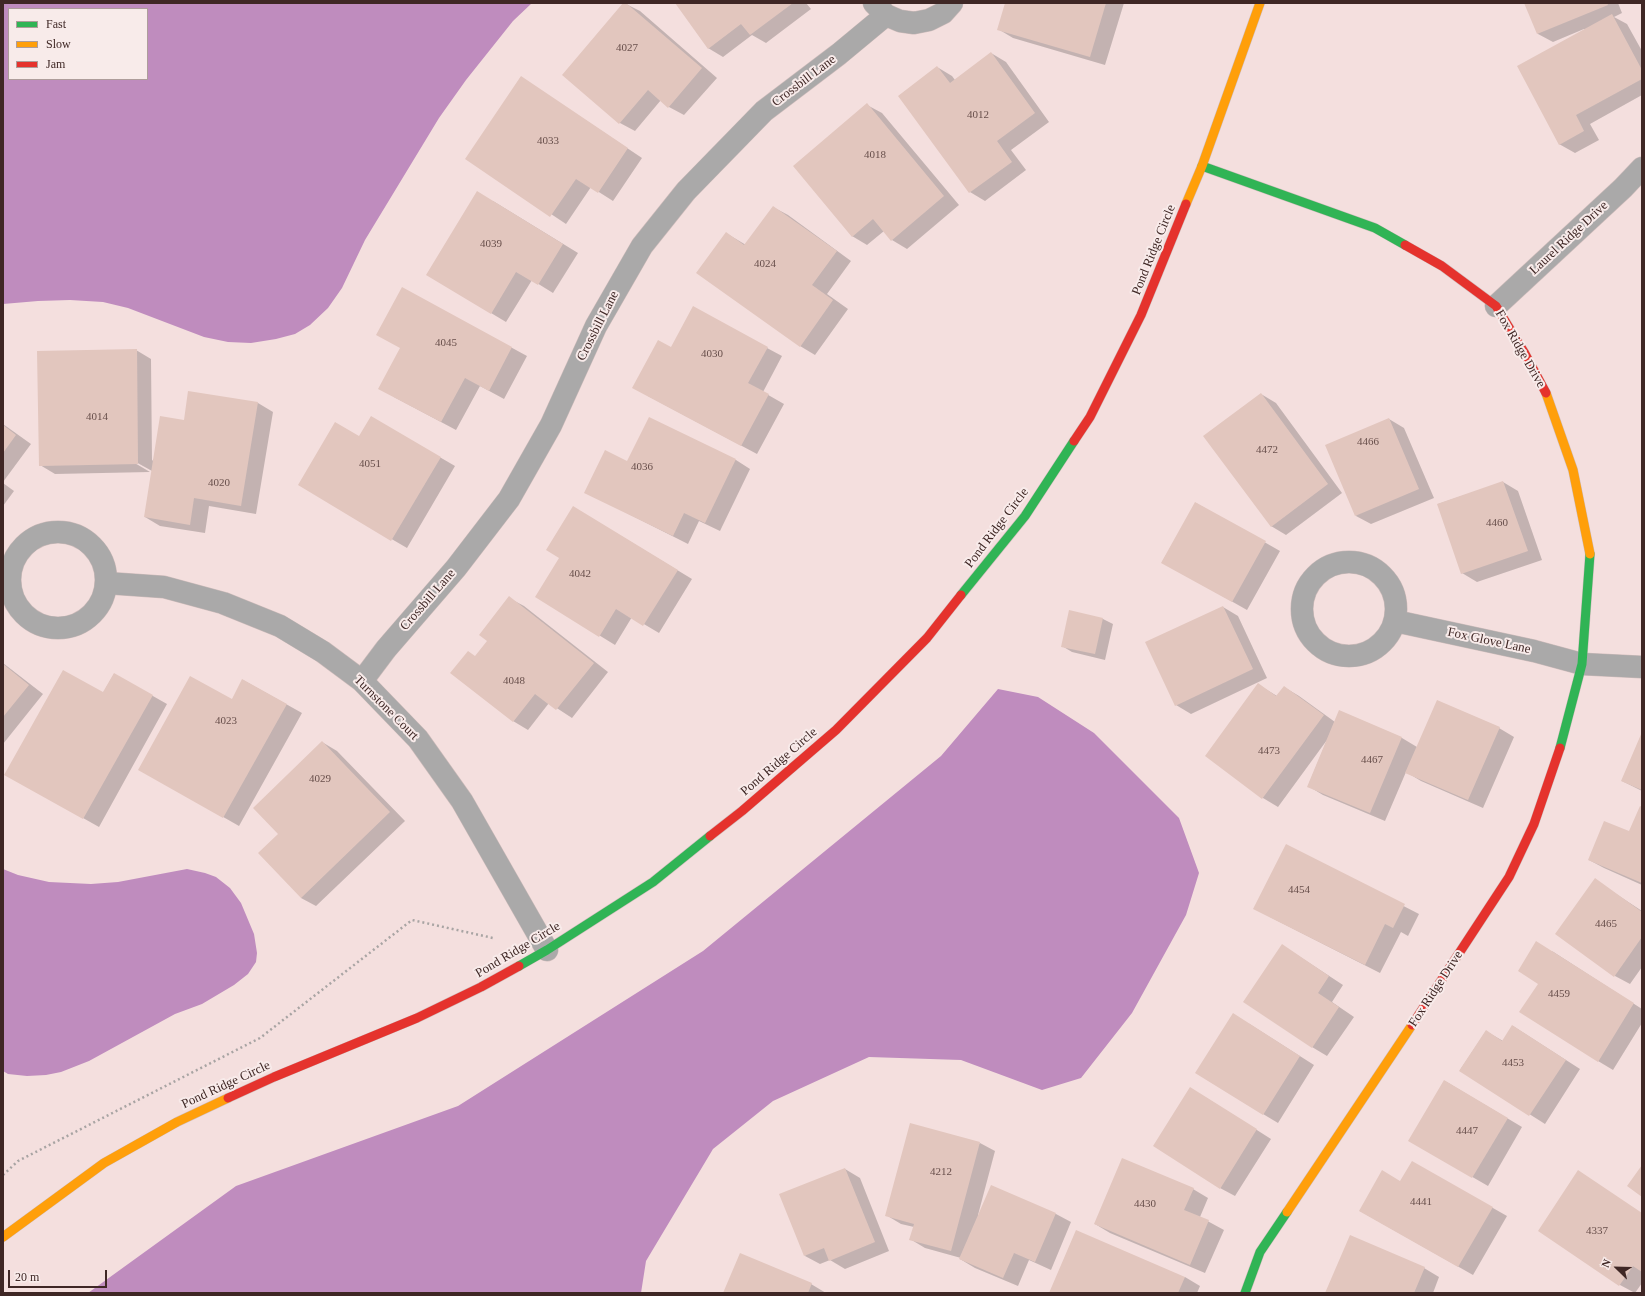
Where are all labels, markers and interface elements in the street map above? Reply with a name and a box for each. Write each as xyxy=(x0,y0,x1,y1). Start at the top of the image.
legend xyxy=(8,8,148,80)
text: Fast xyxy=(46,17,66,31)
text: Slow xyxy=(46,37,71,51)
house number: 4027 xyxy=(616,41,638,55)
street label: Crossbill Lane xyxy=(769,52,839,110)
text: Jam xyxy=(46,57,65,71)
house number: 4012 xyxy=(967,108,989,122)
house number: 4033 xyxy=(537,134,559,148)
house number: 4018 xyxy=(864,148,886,162)
street label: Laurel Ridge Drive xyxy=(1527,198,1611,278)
street label: Pond Ridge Circle xyxy=(1129,203,1179,297)
house number: 4039 xyxy=(480,237,502,251)
house number: 4024 xyxy=(754,257,776,271)
street label: Crossbill Lane xyxy=(574,289,622,363)
street label: Fox Ridge Drive xyxy=(1491,307,1549,391)
house number: 4045 xyxy=(435,336,457,350)
house number: 4030 xyxy=(701,347,723,361)
house number: 4014 xyxy=(86,410,108,424)
house number: 4466 xyxy=(1357,435,1379,449)
house number: 4472 xyxy=(1256,443,1278,457)
house number: 4051 xyxy=(359,457,381,471)
house number: 4036 xyxy=(631,460,653,474)
house number: 4020 xyxy=(208,476,230,490)
street label: Pond Ridge Circle xyxy=(962,485,1032,571)
house number: 4460 xyxy=(1486,516,1508,530)
street label: Crossbill Lane xyxy=(397,566,459,634)
house number: 4042 xyxy=(569,567,591,581)
street label: Fox Glove Lane xyxy=(1446,625,1532,657)
street label: Turnstone Court xyxy=(350,672,422,744)
house number: 4048 xyxy=(503,674,525,688)
house number: 4023 xyxy=(215,714,237,728)
street label: Pond Ridge Circle xyxy=(738,725,820,799)
house number: 4473 xyxy=(1258,744,1280,758)
house number: 4467 xyxy=(1361,753,1383,767)
house number: 4029 xyxy=(309,772,331,786)
house number: 4454 xyxy=(1288,883,1310,897)
house number: 4465 xyxy=(1595,917,1617,931)
street label: Pond Ridge Circle xyxy=(473,919,563,981)
street label: Fox Ridge Drive xyxy=(1406,948,1466,1030)
house number: 4459 xyxy=(1548,987,1570,1001)
house number: 4453 xyxy=(1502,1056,1524,1070)
street label: Pond Ridge Circle xyxy=(179,1058,273,1112)
house number: 4447 xyxy=(1456,1124,1478,1138)
house number: 4212 xyxy=(930,1165,952,1179)
house number: 4441 xyxy=(1410,1195,1432,1209)
house number: 4430 xyxy=(1134,1197,1156,1211)
house number: 4337 xyxy=(1586,1224,1608,1238)
north arrow xyxy=(1597,1248,1637,1288)
text: N xyxy=(1599,1257,1613,1269)
scale bar xyxy=(10,1262,109,1288)
text: 20 m xyxy=(15,1270,39,1284)

